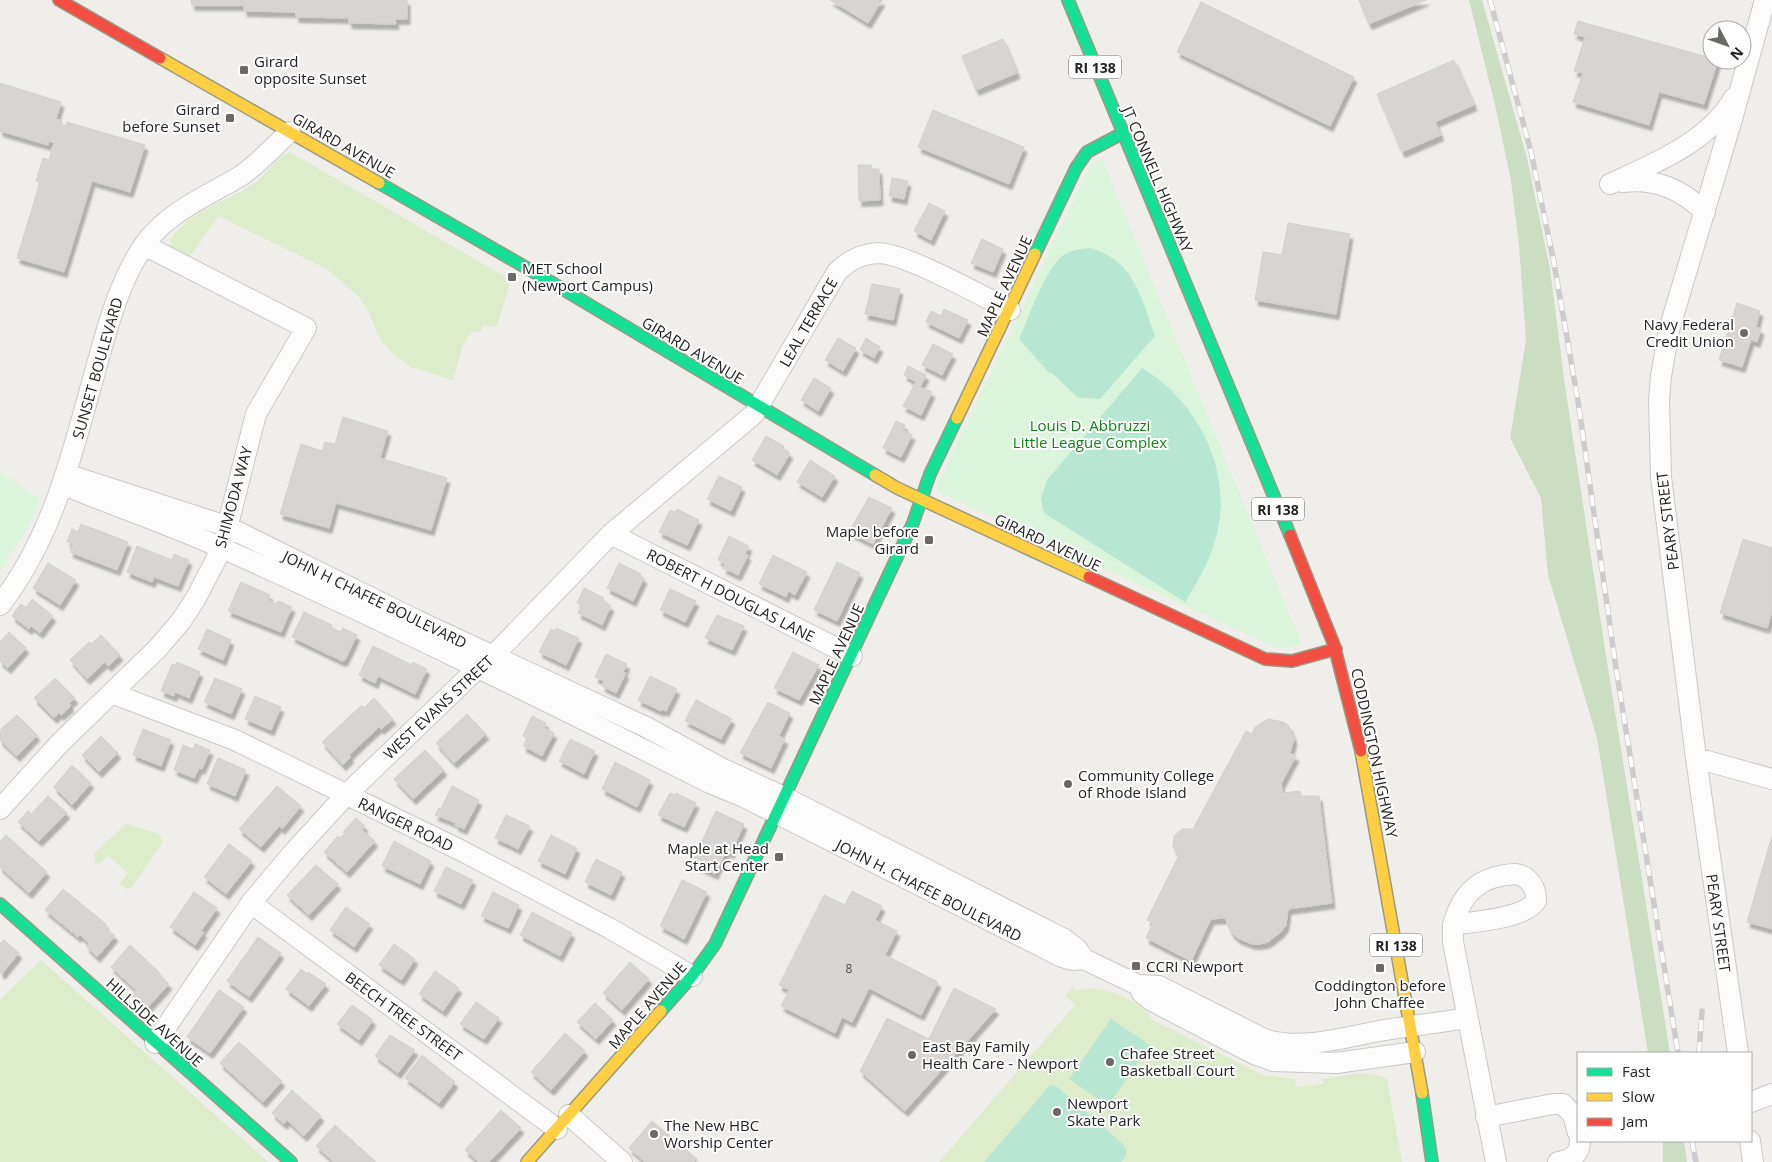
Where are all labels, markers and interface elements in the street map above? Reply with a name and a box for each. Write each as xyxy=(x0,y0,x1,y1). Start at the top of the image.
north arrow xyxy=(1702,20,1752,70)
text: N xyxy=(1726,43,1748,64)
place label: Girard opposite Sunset xyxy=(254,51,367,88)
road number: RI 138 xyxy=(1069,56,1121,78)
marker: Girard opposite Sunset xyxy=(238,64,250,76)
place label: Girard before Sunset xyxy=(122,99,220,136)
street label: JT CONNELL HIGHWAY xyxy=(1117,101,1198,256)
street label: GIRARD AVENUE xyxy=(289,108,399,182)
marker: Girard before Sunset xyxy=(224,112,236,124)
street label: MAPLE AVENUE xyxy=(972,232,1036,340)
place label: MET School (Newport Campus) xyxy=(522,258,653,295)
marker: MET School (Newport Campus) xyxy=(506,271,518,283)
street label: LEAL TERRACE xyxy=(774,274,842,370)
street label: SUNSET BOULEVARD xyxy=(67,295,127,441)
street label: GIRARD AVENUE xyxy=(638,312,748,388)
place label: Navy Federal Credit Union xyxy=(1643,314,1734,351)
marker: Navy Federal Credit Union xyxy=(1738,327,1750,339)
park label: Louis D. Abbruzzi Little League Complex xyxy=(1013,415,1167,452)
street label: SHIMODA WAY xyxy=(210,443,256,550)
street label: PEARY STREET xyxy=(1651,470,1683,571)
road number: RI 138 xyxy=(1252,498,1304,520)
street label: GIRARD AVENUE xyxy=(992,509,1104,575)
place label: Maple before Girard xyxy=(826,521,919,558)
marker: Maple before Girard xyxy=(923,534,935,546)
street label: ROBERT H DOUGLAS LANE xyxy=(644,544,818,646)
street label: JOHN H CHAFEE BOULEVARD xyxy=(278,545,470,652)
street label: MAPLE AVENUE xyxy=(804,600,868,708)
street label: WEST EVANS STREET xyxy=(379,650,498,763)
street label: CODDINGTON HIGHWAY xyxy=(1347,666,1403,840)
place label: Community College of Rhode Island xyxy=(1078,765,1214,802)
marker: Community College of Rhode Island xyxy=(1062,778,1074,790)
street label: RANGER ROAD xyxy=(355,792,457,856)
street label: JOHN H. CHAFEE BOULEVARD xyxy=(831,833,1025,946)
place label: Maple at Head Start Center xyxy=(667,838,769,875)
marker: Maple at Head Start Center xyxy=(773,851,785,863)
street label: PEARY STREET xyxy=(1702,873,1736,974)
road number: RI 138 xyxy=(1370,934,1422,956)
place label: CCRI Newport xyxy=(1146,956,1243,976)
street label: MAPLE AVENUE xyxy=(604,957,690,1053)
house number: 8 xyxy=(846,960,853,977)
marker: CCRI Newport xyxy=(1130,960,1142,972)
marker: Coddington before John Chaffee xyxy=(1374,962,1386,974)
street label: BEECH TREE STREET xyxy=(342,967,467,1066)
street label: HILLSIDE AVENUE xyxy=(102,973,208,1071)
place label: Coddington before John Chaffee xyxy=(1314,975,1446,1012)
place label: East Bay Family Health Care - Newport xyxy=(922,1036,1078,1073)
place label: Chafee Street Basketball Court xyxy=(1120,1043,1235,1080)
marker: East Bay Family Health Care - Newport xyxy=(906,1049,918,1061)
legend xyxy=(1577,1052,1752,1142)
marker: Chafee Street Basketball Court xyxy=(1104,1056,1116,1068)
text: Fast xyxy=(1622,1061,1651,1081)
text: Slow xyxy=(1622,1086,1655,1106)
place label: Newport Skate Park xyxy=(1067,1093,1141,1130)
marker: Newport Skate Park xyxy=(1051,1106,1063,1118)
text: Jam xyxy=(1620,1111,1648,1131)
place label: The New HBC Worship Center xyxy=(664,1115,773,1152)
marker: The New HBC Worship Center xyxy=(648,1128,660,1140)

